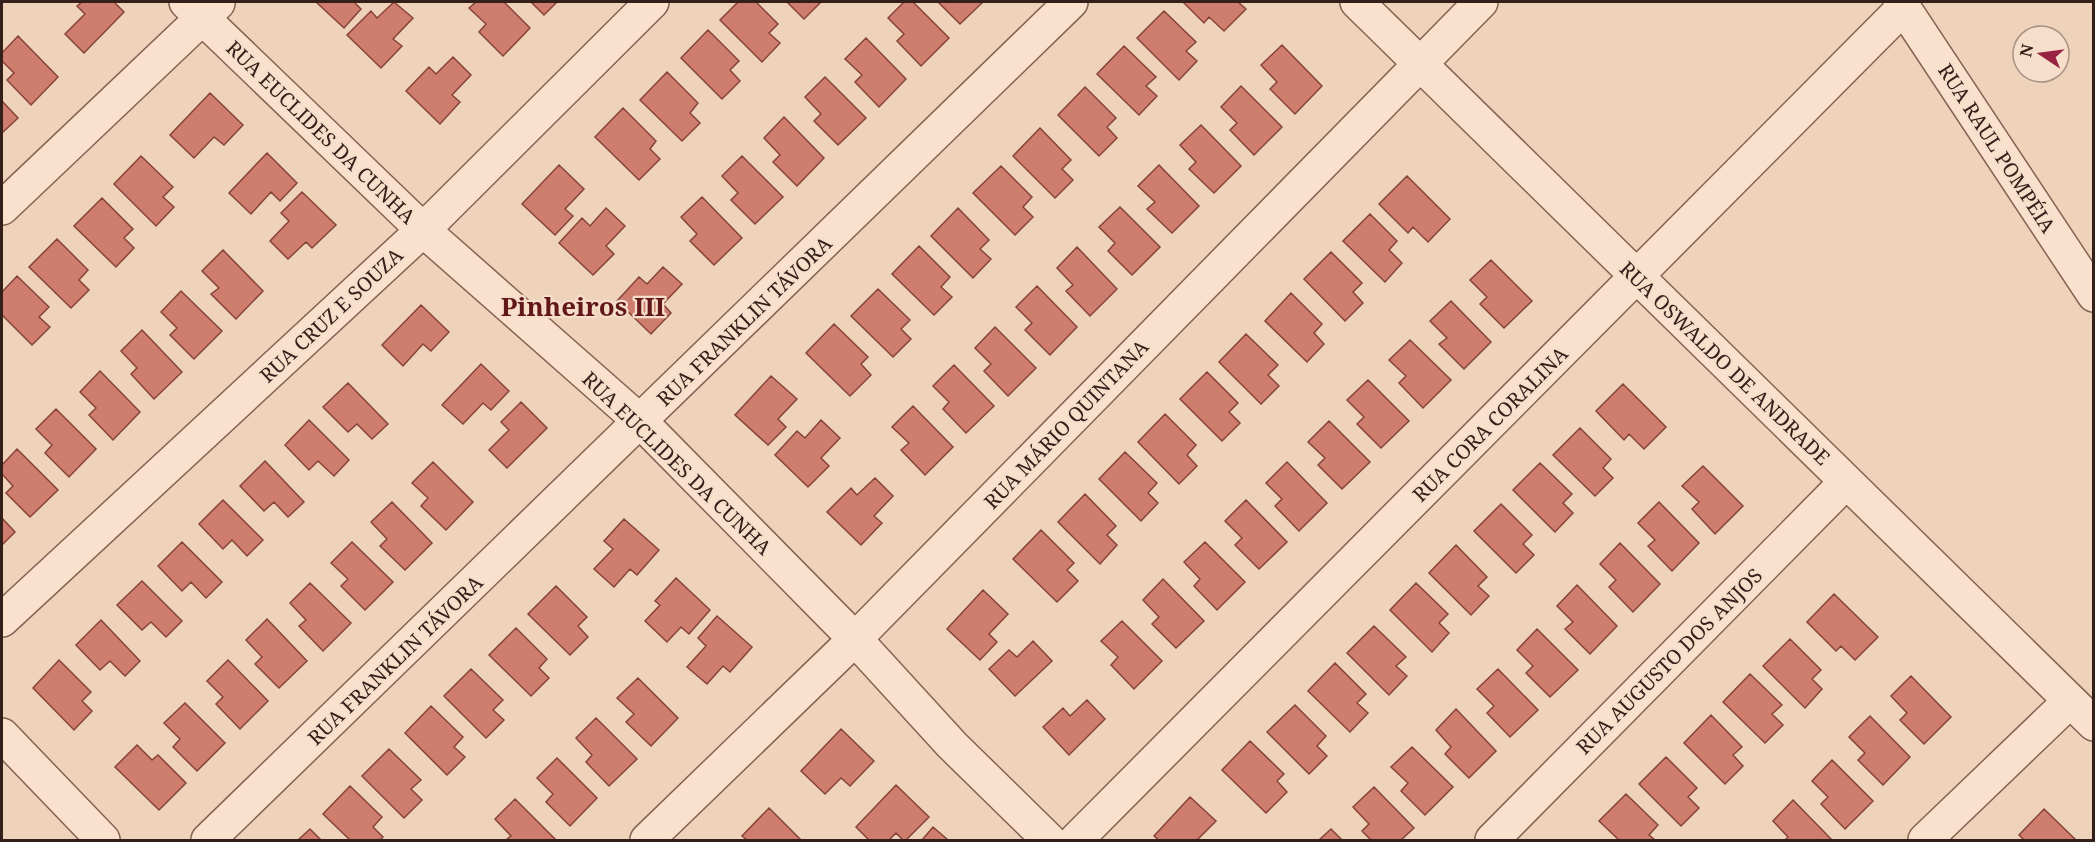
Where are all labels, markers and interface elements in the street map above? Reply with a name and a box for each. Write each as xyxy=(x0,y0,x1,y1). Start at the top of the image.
north arrow xyxy=(2011,24,2071,84)
street label: RUA EUCLIDES DA CUNHA xyxy=(220,34,422,230)
text: N xyxy=(2014,42,2039,59)
street label: RUA RAUL POMPÉIA xyxy=(1932,58,2062,239)
street label: RUA FRANKLIN TÁVORA xyxy=(651,230,838,412)
street label: RUA CRUZ E SOUZA xyxy=(254,241,409,388)
street label: RUA OSWALDO DE ANDRADE xyxy=(1614,255,1836,471)
district label: Pinheiros III xyxy=(501,288,665,324)
street label: RUA MÁRIO QUINTANA xyxy=(978,333,1155,515)
street label: RUA CORA CORALINA xyxy=(1406,340,1574,508)
street label: RUA EUCLIDES DA CUNHA xyxy=(576,365,778,561)
street label: RUA AUGUSTO DOS ANJOS xyxy=(1570,562,1768,760)
street label: RUA FRANKLIN TÁVORA xyxy=(302,569,489,751)

